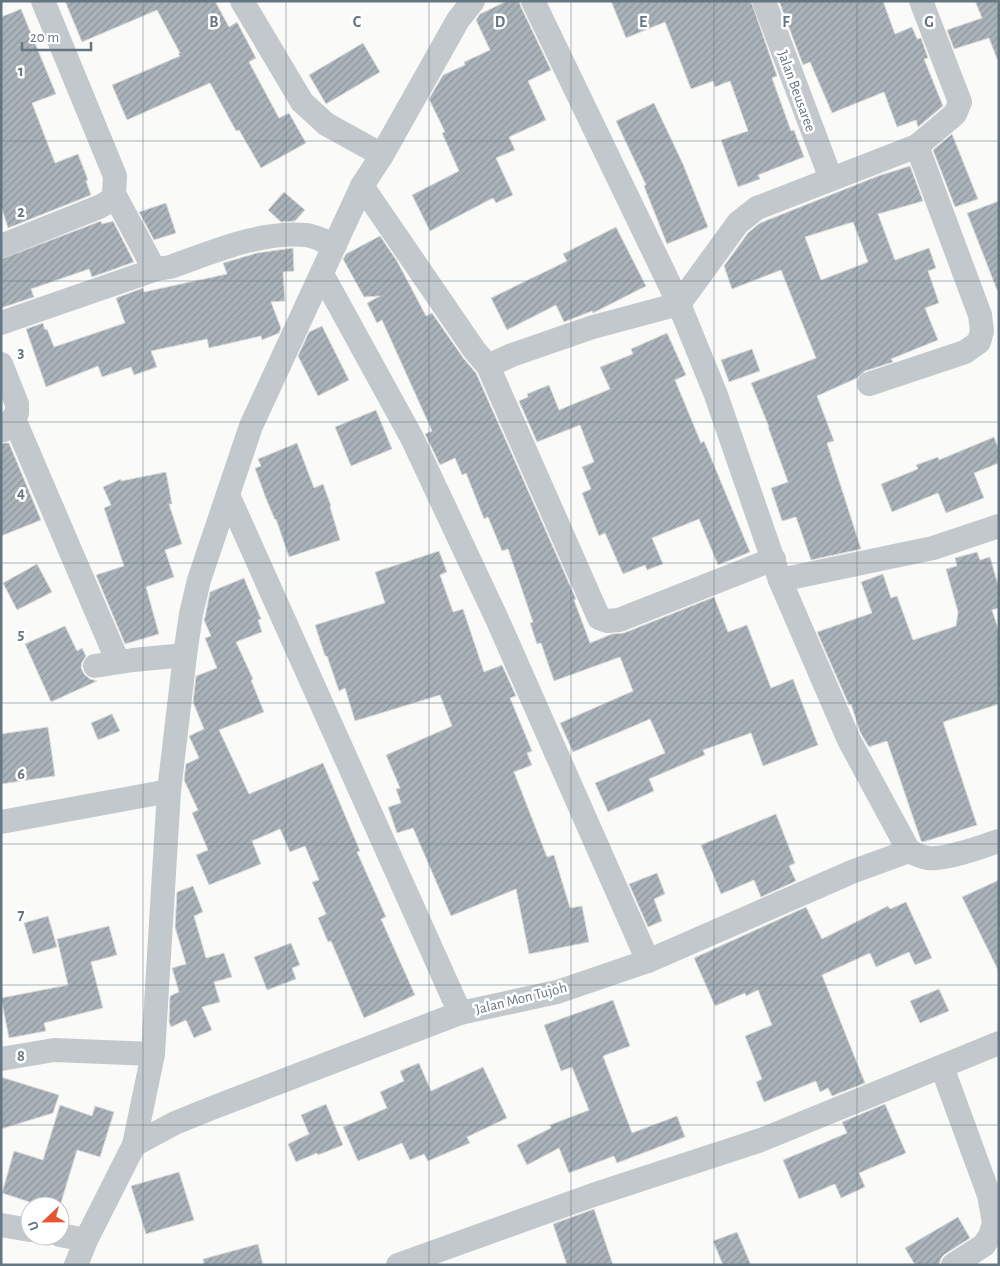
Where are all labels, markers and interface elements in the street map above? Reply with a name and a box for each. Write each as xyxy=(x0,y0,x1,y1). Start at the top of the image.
text: B xyxy=(209,14,219,30)
text: C xyxy=(353,14,362,30)
text: D xyxy=(495,14,506,30)
text: E xyxy=(639,14,647,30)
text: F xyxy=(782,14,790,30)
text: G xyxy=(924,14,934,30)
scale bar xyxy=(22,20,91,52)
text: 20 m xyxy=(30,30,59,45)
street label: Jalan Beusaree xyxy=(775,48,818,134)
text: 1 xyxy=(18,63,24,79)
text: 2 xyxy=(17,204,25,220)
text: 3 xyxy=(18,344,25,360)
text: 4 xyxy=(17,485,25,501)
text: 5 xyxy=(18,626,25,642)
text: 6 xyxy=(17,766,25,782)
text: 7 xyxy=(18,907,25,923)
street label: Jalan Mon Tujoh xyxy=(474,980,569,1017)
text: 8 xyxy=(17,1048,25,1064)
north arrow xyxy=(20,1196,70,1246)
text: U xyxy=(26,1219,42,1232)

